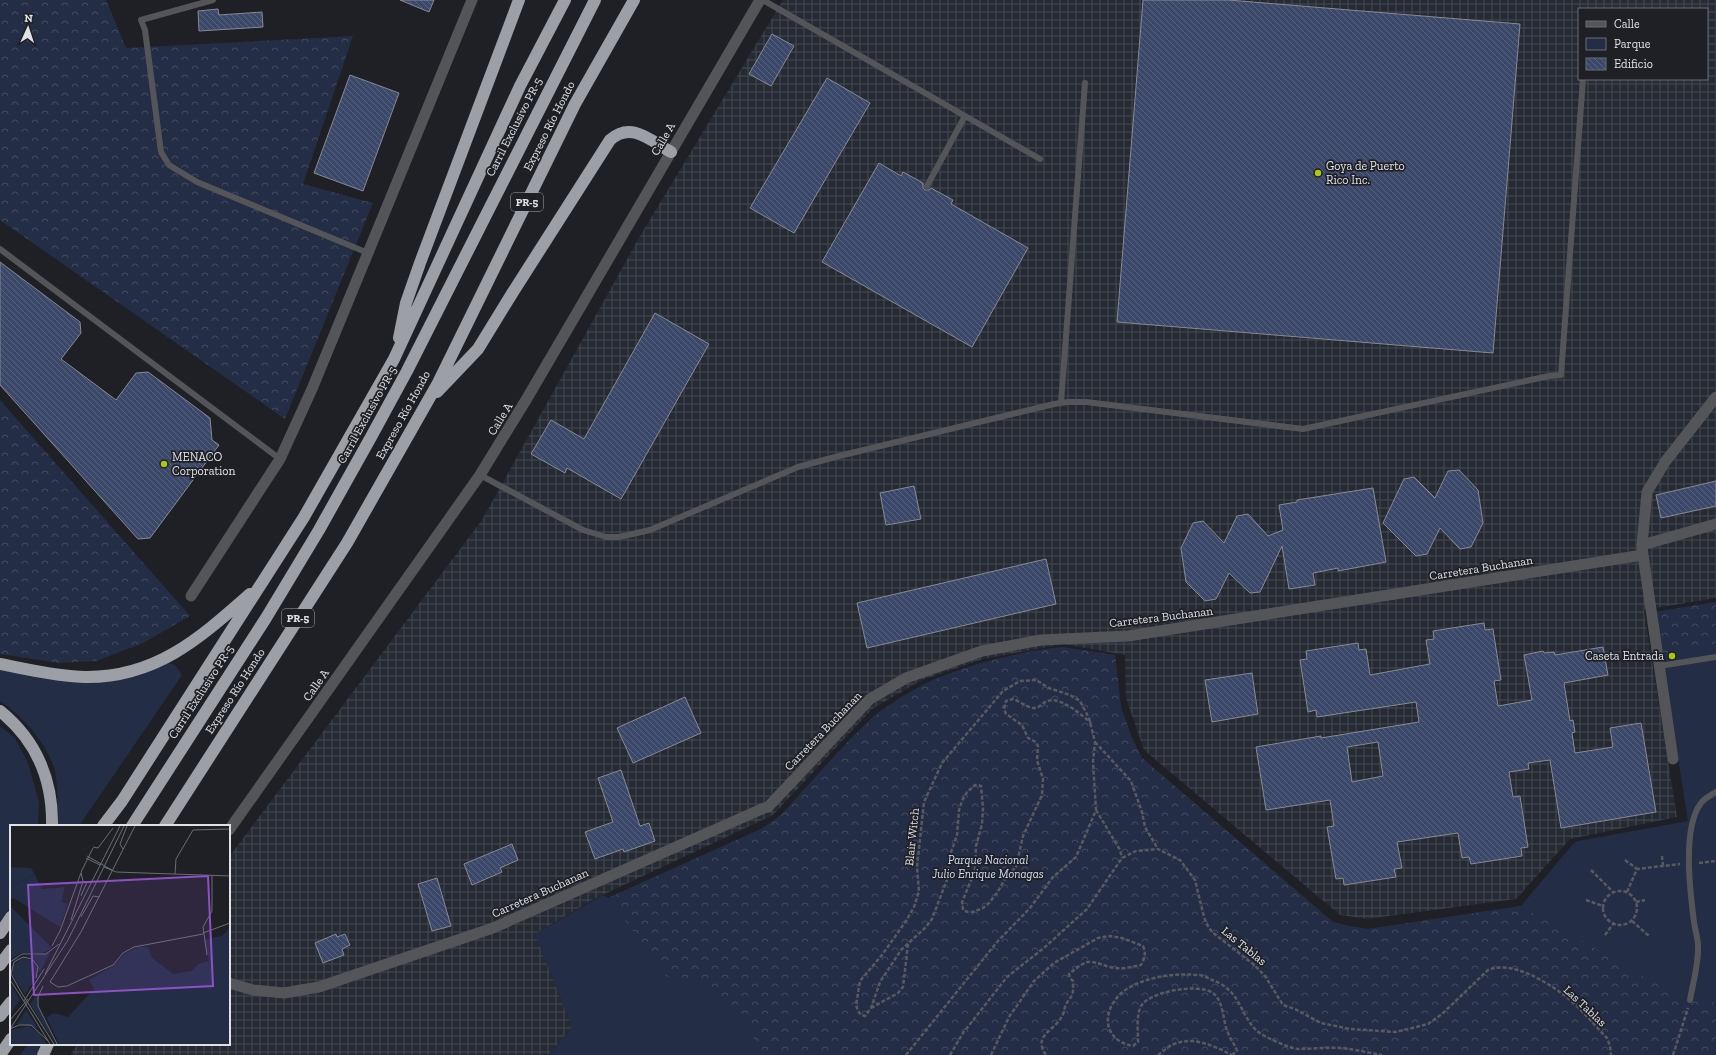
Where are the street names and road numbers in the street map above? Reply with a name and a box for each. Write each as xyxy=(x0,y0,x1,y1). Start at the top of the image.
street label: Carril Exclusivo PR-5 xyxy=(483,75,545,179)
street label: Expreso Río Hondo xyxy=(520,79,578,173)
street label: Calle A xyxy=(648,120,678,158)
road number: PR-5 xyxy=(511,193,543,211)
street label: Carril Exclusivo PR-5 xyxy=(335,364,399,466)
street label: Expreso Río Hondo xyxy=(373,368,433,462)
street label: Calle A xyxy=(485,400,516,438)
street label: Carretera Buchanan xyxy=(1428,553,1534,583)
street label: Carretera Buchanan xyxy=(1108,604,1214,630)
road number: PR-5 xyxy=(282,609,314,627)
street label: Carril Exclusivo PR-5 xyxy=(165,643,237,741)
street label: Expreso Río Hondo xyxy=(202,646,268,736)
street label: Calle A xyxy=(300,666,332,704)
street label: Carretera Buchanan xyxy=(782,688,864,773)
street label: Blair Witch xyxy=(902,807,922,866)
street label: Carretera Buchanan xyxy=(489,865,591,921)
street label: Las Tablas xyxy=(1219,924,1269,968)
street label: Las Tablas xyxy=(1561,983,1609,1029)

